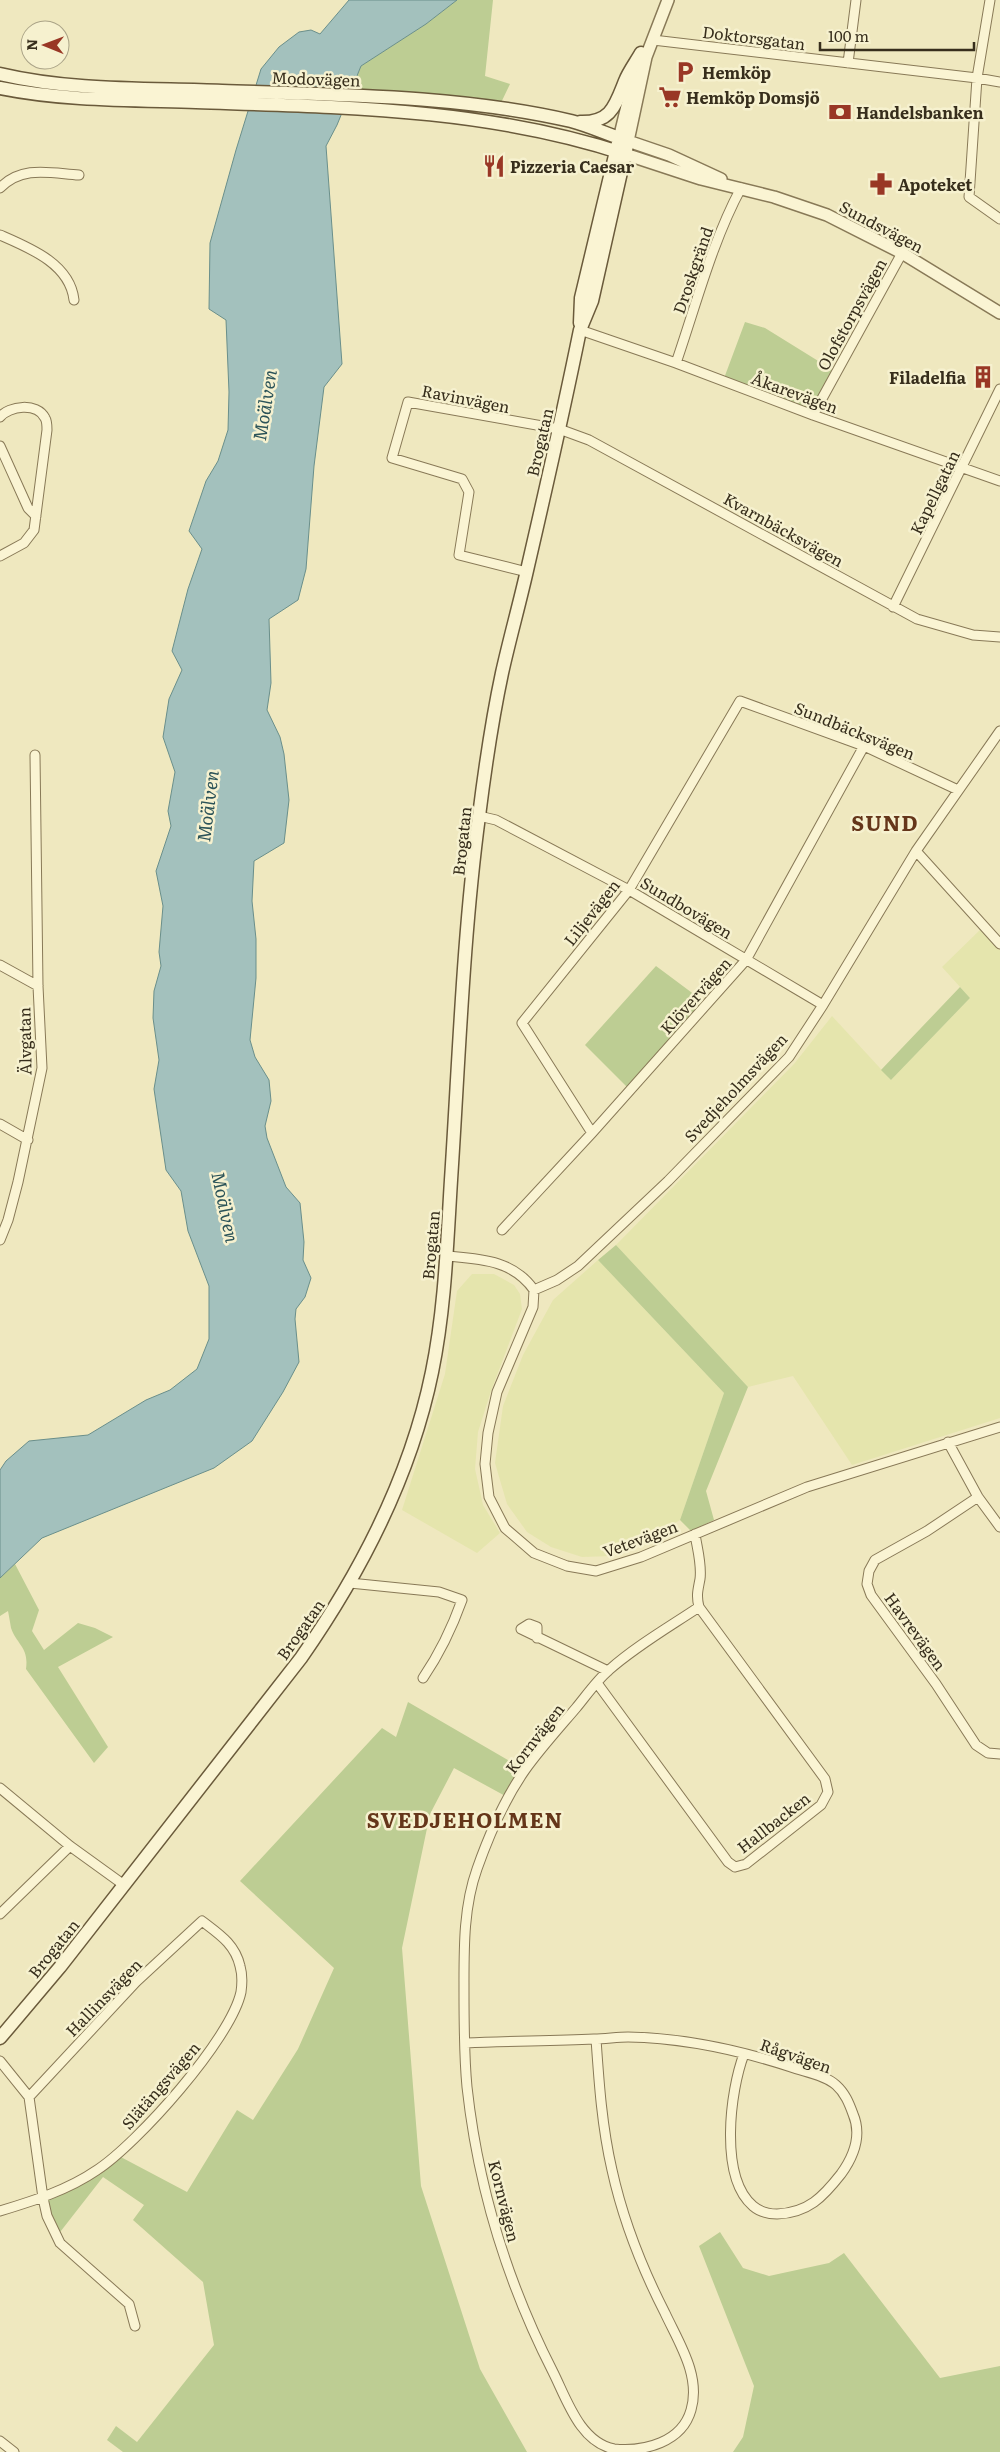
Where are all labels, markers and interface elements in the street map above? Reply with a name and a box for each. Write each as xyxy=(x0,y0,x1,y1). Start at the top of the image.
street label: Doktorsgatan xyxy=(701,19,807,55)
north arrow xyxy=(20,20,70,70)
scale bar xyxy=(820,20,974,52)
text: 100 m xyxy=(828,24,869,47)
text: N xyxy=(21,38,41,51)
parking icon: Hemköp xyxy=(672,59,698,85)
place label: Hemköp xyxy=(702,60,771,84)
street label: Modovägen xyxy=(271,64,361,92)
supermarket icon: Hemköp Domsjö xyxy=(657,84,683,110)
place label: Hemköp Domsjö xyxy=(686,85,820,109)
bank icon: Handelsbanken xyxy=(827,99,853,125)
place label: Handelsbanken xyxy=(856,100,984,124)
restaurant icon: Pizzeria Caesar xyxy=(481,153,507,179)
place label: Pizzeria Caesar xyxy=(510,154,635,178)
pharmacy icon: Apoteket xyxy=(868,171,894,197)
place label: Apoteket xyxy=(898,172,972,196)
street label: Sundsvägen xyxy=(836,194,929,258)
street label: Droskgränd xyxy=(666,223,718,317)
street label: Olofstorpsvägen xyxy=(810,253,892,374)
building icon: Filadelfia xyxy=(970,364,996,390)
street label: Åkarevägen xyxy=(748,365,842,419)
place label: Filadelfia xyxy=(889,365,967,389)
water label: Moälven xyxy=(245,367,283,442)
street label: Ravinvägen xyxy=(420,378,513,418)
street label: Brogatan xyxy=(519,405,559,479)
street label: Kapellgatan xyxy=(903,445,965,538)
street label: Kvarnbäcksvägen xyxy=(720,486,849,572)
street label: Sundbäcksvägen xyxy=(791,695,919,765)
water label: Moälven xyxy=(189,769,225,843)
street label: Brogatan xyxy=(445,805,477,877)
district label: SUND xyxy=(851,806,919,837)
street label: Sundbovägen xyxy=(636,870,738,944)
street label: Liljevägen xyxy=(557,873,625,950)
street label: Klövervägen xyxy=(654,951,736,1039)
street label: Älvgatan xyxy=(11,1006,37,1075)
street label: Svedjeholmsvägen xyxy=(678,1027,792,1147)
water label: Moälven xyxy=(205,1169,247,1245)
street label: Brogatan xyxy=(415,1209,445,1281)
street label: Vetevägen xyxy=(599,1513,681,1563)
street label: Havrevägen xyxy=(879,1587,953,1675)
street label: Brogatan xyxy=(270,1593,330,1664)
street label: Kornvägen xyxy=(499,1697,569,1778)
street label: Hallbacken xyxy=(731,1785,815,1858)
district label: SVEDJEHOLMEN xyxy=(367,1803,563,1834)
street label: Brogatan xyxy=(22,1913,84,1983)
street label: Hallinsvägen xyxy=(59,1952,147,2042)
street label: Rågvägen xyxy=(757,2032,835,2079)
street label: Slätängsvägen xyxy=(115,2036,205,2134)
street label: Kornvägen xyxy=(483,2157,527,2245)

